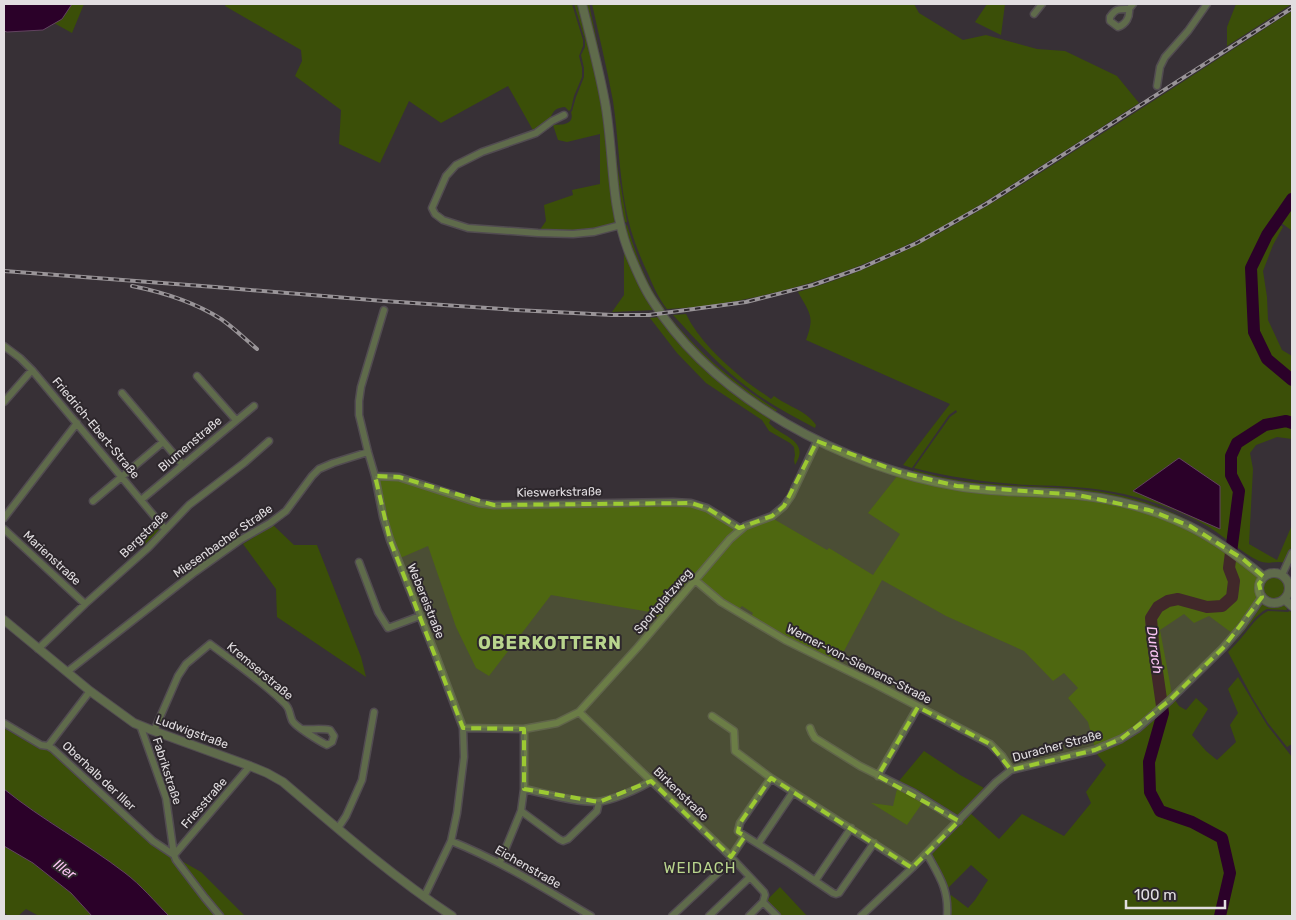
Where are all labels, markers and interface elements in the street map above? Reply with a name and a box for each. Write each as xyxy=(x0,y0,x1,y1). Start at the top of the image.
street label: Friedrich-Ebert-Straße xyxy=(49,374,143,482)
street label: Blumenstraße xyxy=(155,413,225,475)
street label: Kieswerkstraße xyxy=(516,484,602,500)
street label: Miesenbacher Straße xyxy=(171,501,276,581)
street label: Bergstraße xyxy=(117,507,171,561)
street label: Marienstraße xyxy=(20,528,84,588)
street label: Webereistraße xyxy=(405,561,448,641)
street label: Sportplatzweg xyxy=(631,566,695,636)
street label: Werner-von-Siemens-Straße xyxy=(784,621,934,707)
water label: Durach xyxy=(1143,625,1166,675)
district label: OBERKOTTERN xyxy=(478,632,622,654)
street label: Kremserstraße xyxy=(224,639,296,703)
street label: Ludwigstraße xyxy=(154,712,231,752)
street label: Duracher Straße xyxy=(1011,727,1103,765)
street label: Fabrikstraße xyxy=(150,736,185,807)
street label: Oberhalb der Iller xyxy=(60,739,139,814)
street label: Birkenstraße xyxy=(651,764,712,824)
street label: Friesstraße xyxy=(178,774,230,831)
street label: Eichenstraße xyxy=(493,842,564,892)
water label: Iller xyxy=(50,856,80,884)
district label: WEIDACH xyxy=(664,859,736,877)
scale bar xyxy=(1126,878,1225,910)
text: 100 m xyxy=(1134,886,1176,904)

